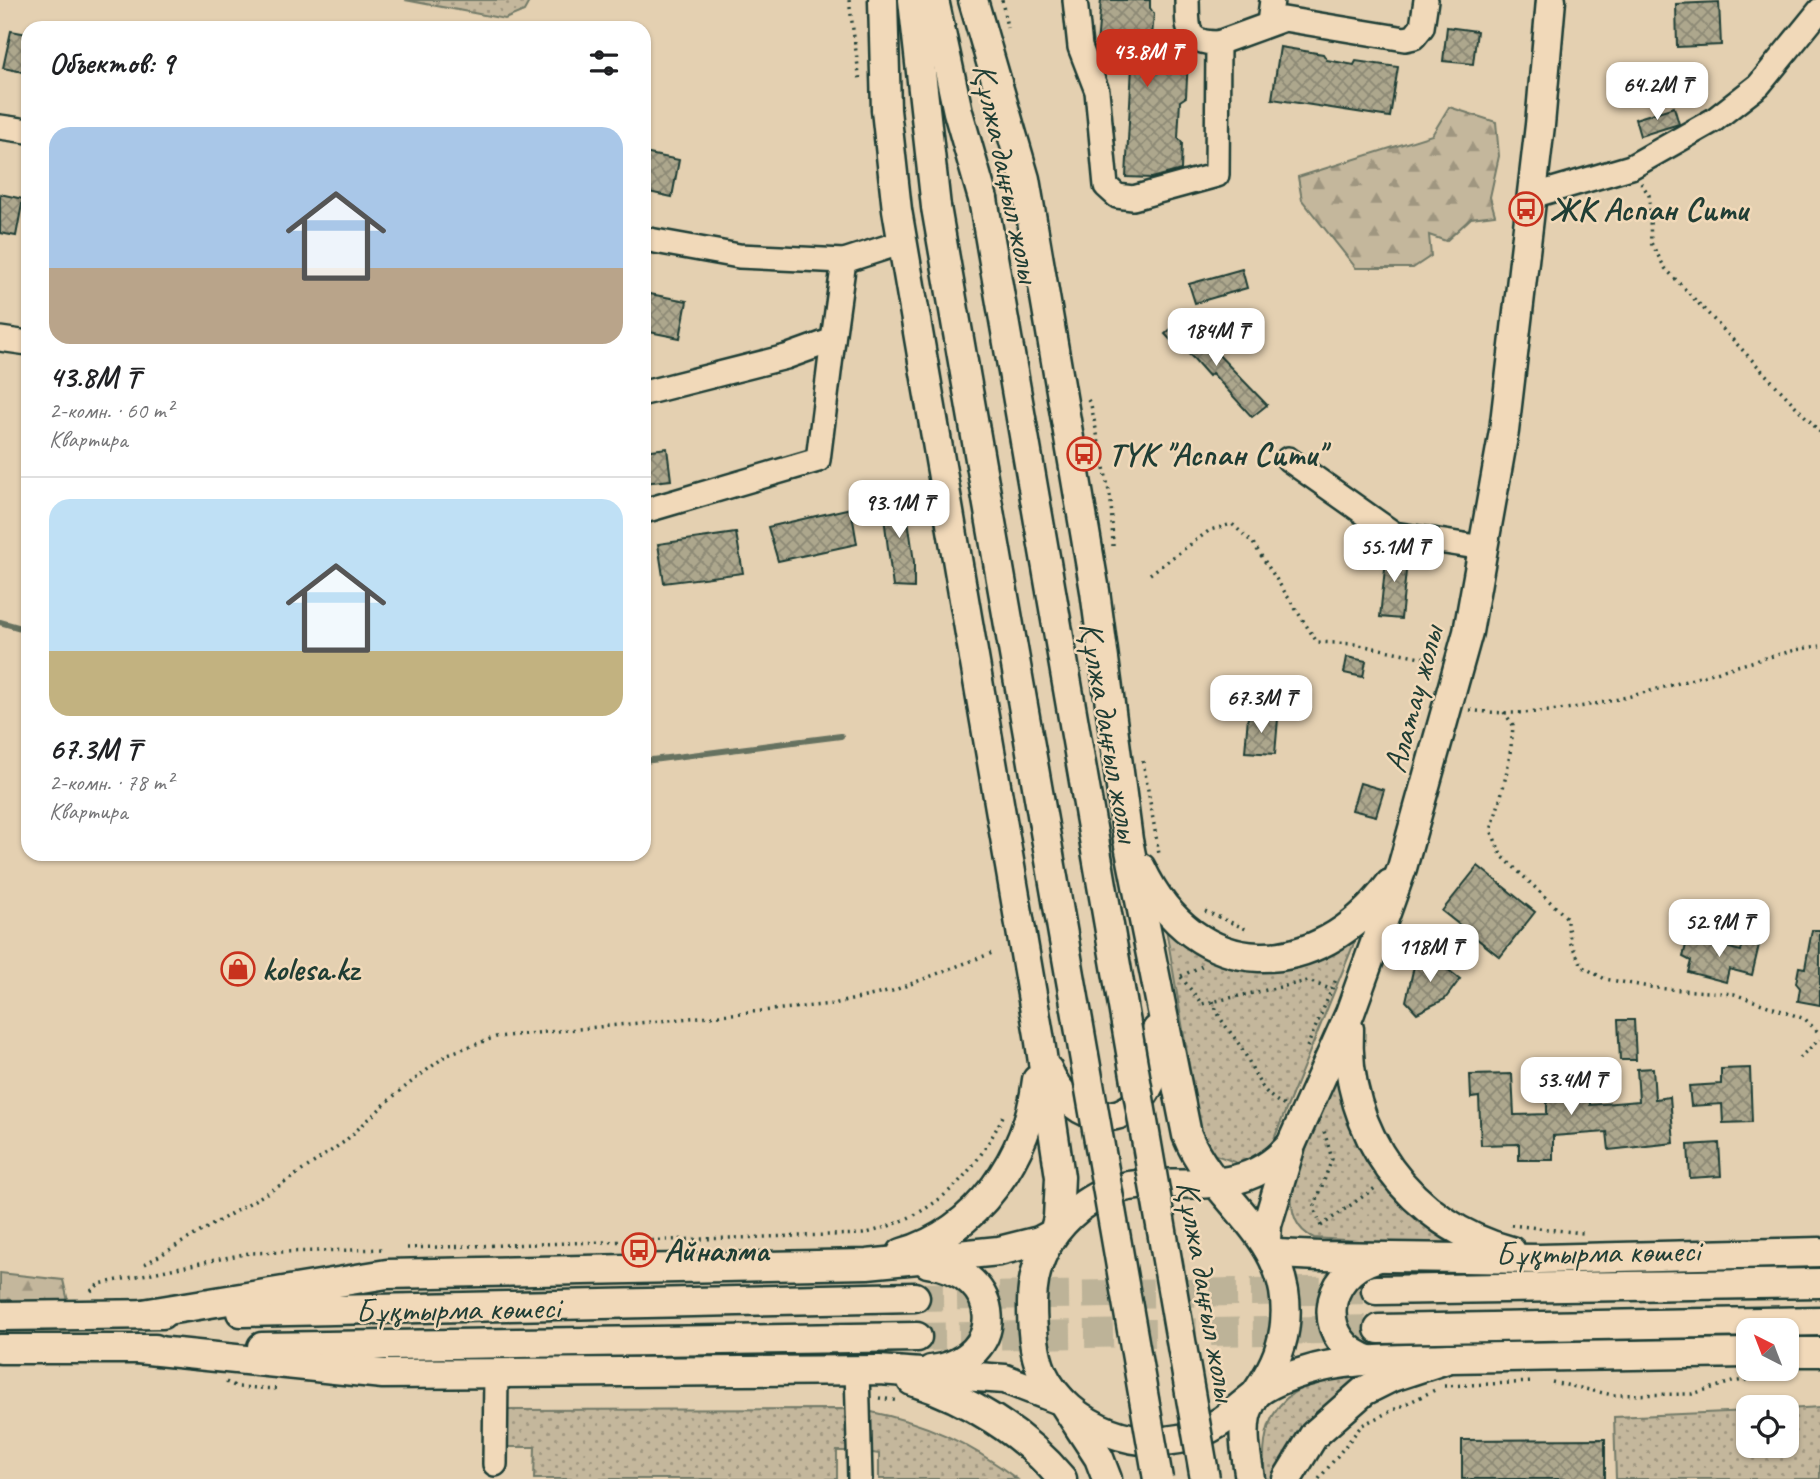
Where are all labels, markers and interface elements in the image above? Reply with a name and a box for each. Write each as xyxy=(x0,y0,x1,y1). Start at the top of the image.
pin: 43.8M ₸ xyxy=(1082,29,1212,89)
text: 43.8M ₸ xyxy=(1112,37,1182,66)
text: Объектов: 9 xyxy=(49,44,174,82)
icon: filters xyxy=(585,44,623,82)
street label: Құлжа даңғыл жолы xyxy=(963,60,1051,289)
pin: 64.2M ₸ xyxy=(1592,62,1722,122)
text: 64.2M ₸ xyxy=(1622,70,1692,99)
icon: home xyxy=(273,173,399,299)
place label: ЖК Аспан Сити xyxy=(1550,188,1751,230)
bus stop icon: ЖК Аспан Сити xyxy=(1507,190,1545,228)
pin: 184M ₸ xyxy=(1159,308,1273,368)
text: 184M ₸ xyxy=(1184,316,1248,345)
text: 43.8M ₸ xyxy=(49,358,139,396)
text: 2-комн. · 60 m² xyxy=(49,396,173,425)
text: Квартира xyxy=(49,425,127,454)
place label: ТҮК "Аспан Сити" xyxy=(1108,433,1332,475)
bus stop icon: ТҮК "Аспан Сити" xyxy=(1065,435,1103,473)
pin: 93.1M ₸ xyxy=(834,480,964,540)
text: 93.1M ₸ xyxy=(865,488,933,517)
pin: 55.1M ₸ xyxy=(1329,524,1459,584)
text: 55.1M ₸ xyxy=(1360,532,1428,561)
icon: home xyxy=(273,545,399,671)
street label: Алатау жолы xyxy=(1373,618,1453,777)
street label: Құлжа даңғыл жолы xyxy=(1070,619,1150,848)
pin: 67.3M ₸ xyxy=(1196,676,1326,735)
text: 67.3M ₸ xyxy=(1226,683,1296,712)
text: 67.3M ₸ xyxy=(49,730,140,768)
text: 2-комн. · 78 m² xyxy=(49,768,173,797)
text: Квартира xyxy=(49,797,127,826)
pin: 52.9M ₸ xyxy=(1654,900,1784,959)
text: 52.9M ₸ xyxy=(1685,907,1753,936)
pin: 118M ₸ xyxy=(1373,925,1487,984)
text: 118M ₸ xyxy=(1398,932,1462,961)
place label: kolesa.kz xyxy=(262,948,362,990)
shop icon: kolesa.kz xyxy=(219,950,257,988)
pin: 53.4M ₸ xyxy=(1506,1058,1636,1117)
text: 53.4M ₸ xyxy=(1537,1065,1605,1094)
street label: Құлжа даңғыл жолы xyxy=(1167,1178,1247,1407)
place label: Айналма xyxy=(664,1229,771,1271)
street label: Бұқтырма көшесі xyxy=(1495,1229,1705,1275)
bus stop icon: Айналма xyxy=(620,1231,658,1269)
street label: Бұқтырма көшесі xyxy=(355,1286,565,1332)
north arrow xyxy=(1736,1318,1799,1381)
map controls xyxy=(1736,1318,1799,1458)
button: locate xyxy=(1736,1395,1799,1458)

